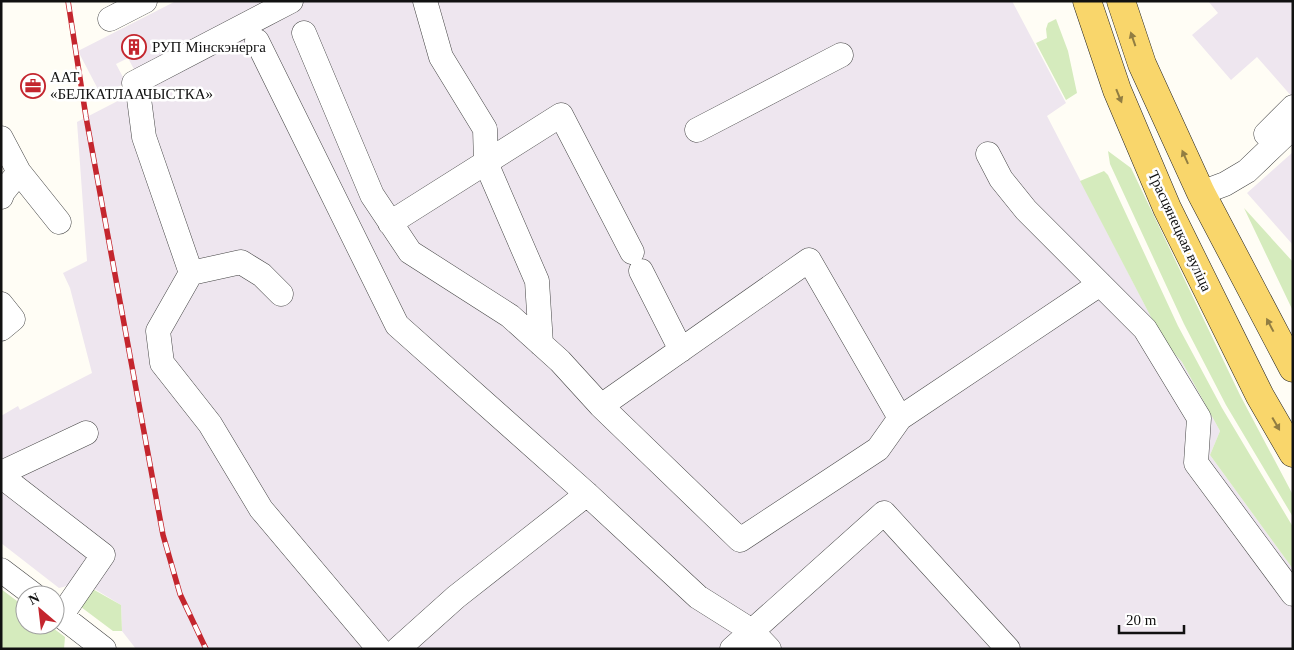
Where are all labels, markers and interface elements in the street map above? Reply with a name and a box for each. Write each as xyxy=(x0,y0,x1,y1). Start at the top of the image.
one-way arrow xyxy=(1129,31,1137,46)
building icon: РУП Мінскэнерга xyxy=(121,34,147,60)
place label: РУП Мінскэнерга xyxy=(152,39,266,55)
place label: ААТ «БЕЛКАТЛААЧЫСТКА» xyxy=(50,69,213,102)
office icon: ААТ «БЕЛКАТЛААЧЫСТКА» xyxy=(20,73,46,99)
one-way arrow xyxy=(1116,89,1124,103)
one-way arrow xyxy=(1181,150,1189,164)
street label: Трасцянецкая вуліца xyxy=(1145,168,1215,294)
one-way arrow xyxy=(1266,318,1274,332)
one-way arrow xyxy=(1272,418,1281,431)
north arrow xyxy=(15,585,65,635)
text: N xyxy=(26,590,42,608)
scale bar xyxy=(1119,602,1184,634)
text: 20 m xyxy=(1126,612,1157,628)

